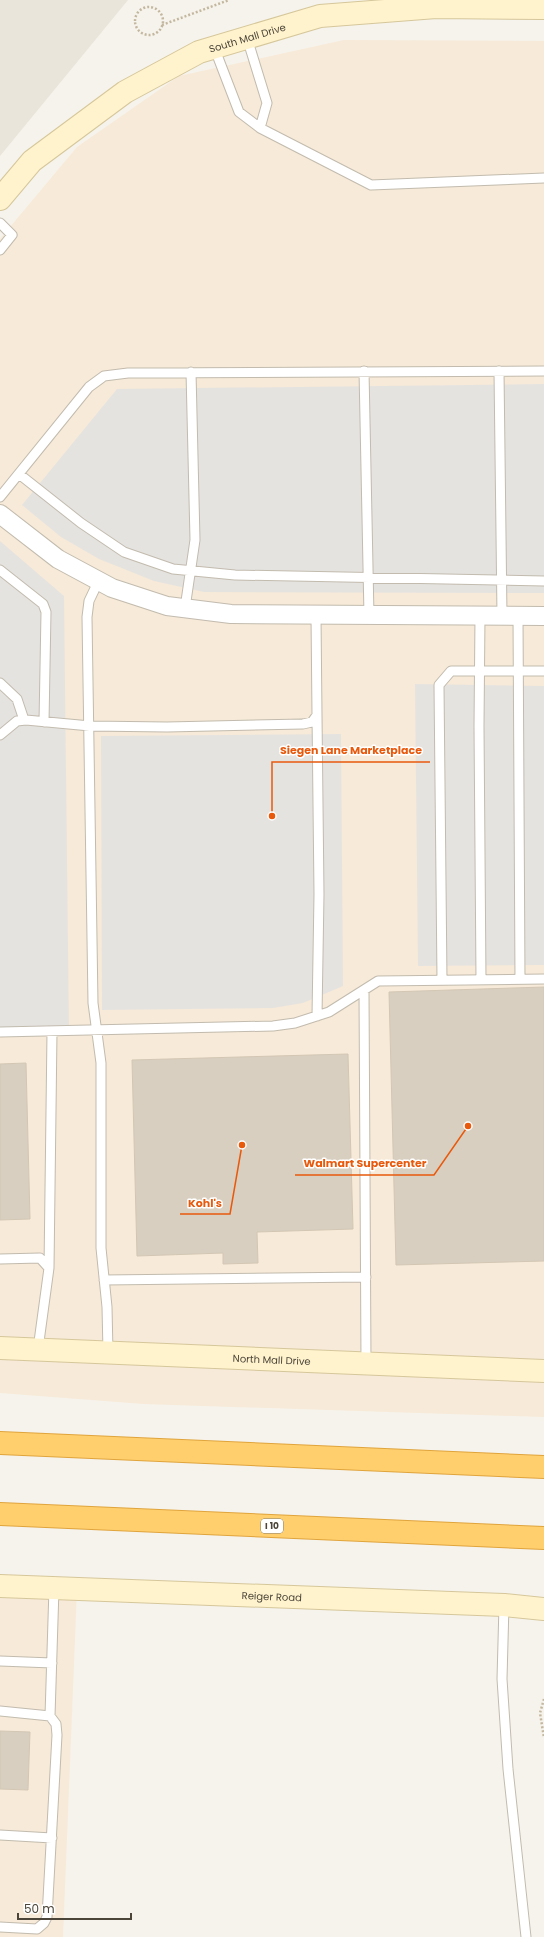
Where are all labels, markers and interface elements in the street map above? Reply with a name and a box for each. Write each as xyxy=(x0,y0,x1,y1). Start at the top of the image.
street label: South Mall Drive xyxy=(207,20,288,57)
callout: Siegen Lane Marketplace xyxy=(272,739,430,762)
text: Siegen Lane Marketplace xyxy=(280,742,422,758)
callout: Walmart Supercenter xyxy=(295,1152,434,1175)
text: Walmart Supercenter xyxy=(304,1155,427,1171)
callout: Kohl's xyxy=(180,1191,230,1214)
text: Kohl's xyxy=(188,1195,222,1211)
street label: North Mall Drive xyxy=(232,1351,311,1369)
road number: I 10 xyxy=(261,1519,283,1533)
street label: Reiger Road xyxy=(241,1588,302,1605)
scale bar xyxy=(18,1895,131,1921)
text: 50 m xyxy=(24,1900,55,1917)

